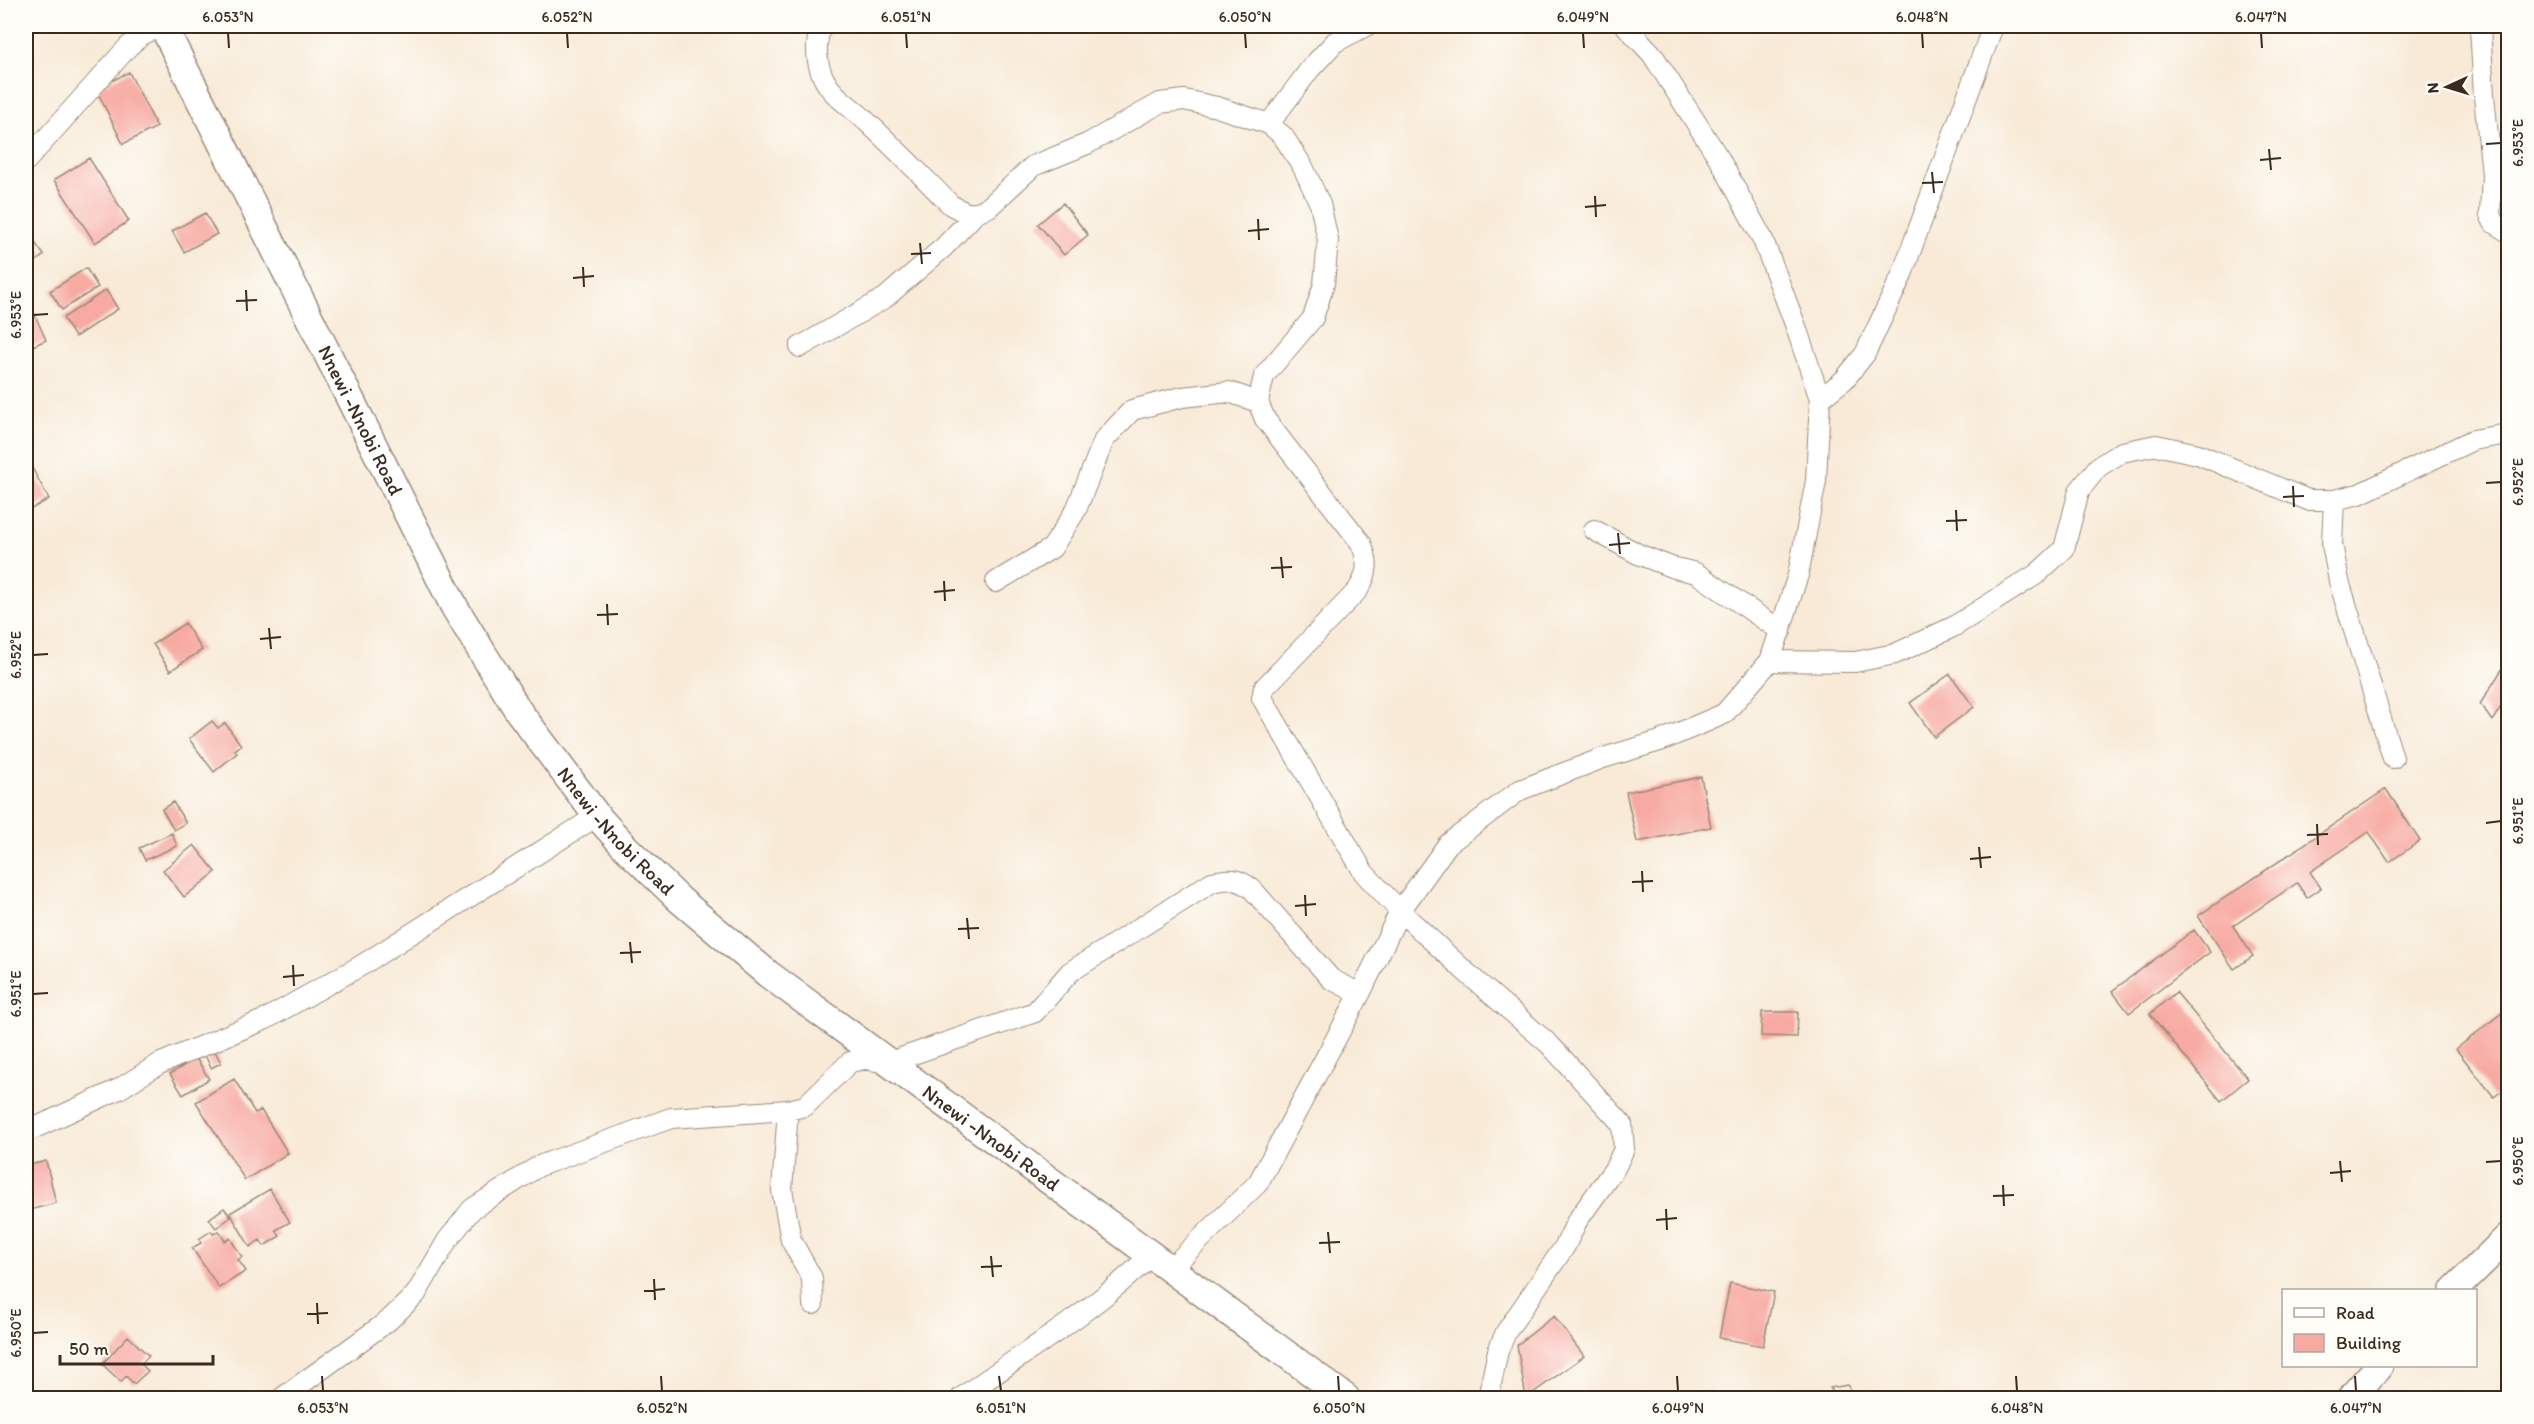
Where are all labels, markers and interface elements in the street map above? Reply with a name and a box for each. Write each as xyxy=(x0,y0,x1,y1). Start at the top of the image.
text: 6.053°N xyxy=(202,8,254,26)
text: 6.052°N xyxy=(541,8,593,26)
text: 6.051°N xyxy=(881,8,931,26)
text: 6.050°N xyxy=(1219,8,1271,26)
text: 6.049°N xyxy=(1557,8,1609,26)
text: 6.048°N xyxy=(1896,8,1948,26)
text: 6.047°N xyxy=(2235,8,2287,26)
north arrow xyxy=(2417,57,2477,117)
text: N xyxy=(2423,82,2442,94)
text: 6.953°E xyxy=(2509,119,2527,167)
text: 6.953°E xyxy=(7,291,25,339)
street label: Nnewi -Nnobi Road xyxy=(313,341,408,499)
text: 6.952°E xyxy=(2509,458,2527,506)
text: 6.952°E xyxy=(7,631,25,679)
street label: Nnewi -Nnobi Road xyxy=(552,762,680,900)
text: 6.951°E xyxy=(2509,797,2527,845)
text: 6.951°E xyxy=(7,970,25,1018)
street label: Nnewi -Nnobi Road xyxy=(918,1079,1065,1196)
text: 6.950°E xyxy=(2509,1136,2527,1186)
legend xyxy=(2282,1289,2477,1367)
text: Road xyxy=(2336,1302,2375,1324)
text: 6.950°E xyxy=(7,1308,25,1358)
scale bar xyxy=(60,1328,213,1366)
text: Building xyxy=(2336,1332,2402,1354)
text: 50 m xyxy=(69,1338,109,1360)
text: 6.053°N xyxy=(297,1399,349,1417)
text: 6.052°N xyxy=(636,1399,688,1417)
text: 6.051°N xyxy=(976,1399,1026,1417)
text: 6.050°N xyxy=(1313,1399,1365,1417)
text: 6.049°N xyxy=(1652,1399,1704,1417)
text: 6.048°N xyxy=(1991,1399,2043,1417)
text: 6.047°N xyxy=(2330,1399,2382,1417)

